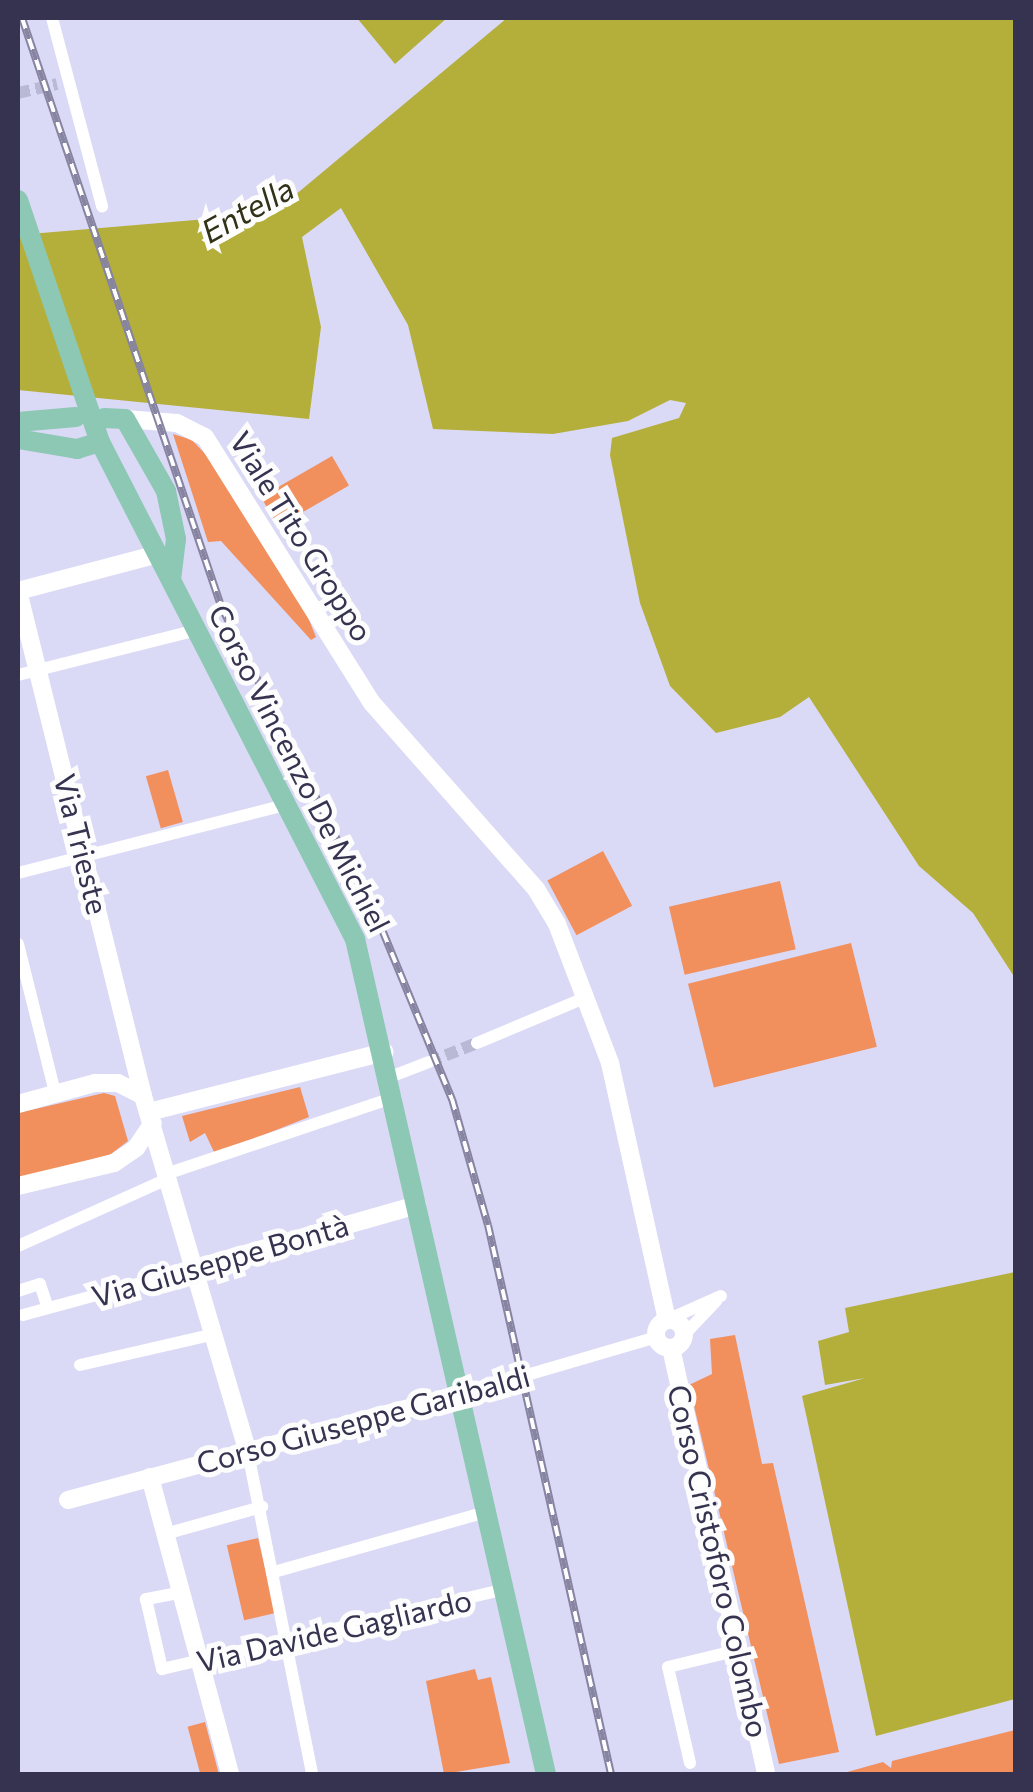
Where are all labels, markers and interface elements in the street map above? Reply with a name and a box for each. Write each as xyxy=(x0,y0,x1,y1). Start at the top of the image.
water label: Entella xyxy=(194,168,300,250)
street label: Viale Tito Groppo xyxy=(223,424,381,648)
street label: Corso Vincenzo De Michiel xyxy=(202,598,398,938)
street label: Via Trieste xyxy=(47,770,117,918)
street label: Via Giuseppe Bontà xyxy=(88,1206,352,1314)
street label: Corso Giuseppe Garibaldi xyxy=(192,1357,534,1481)
street label: Corso Cristoforo Colombo xyxy=(661,1381,777,1741)
street label: Via Davide Gagliardo xyxy=(193,1581,475,1679)

